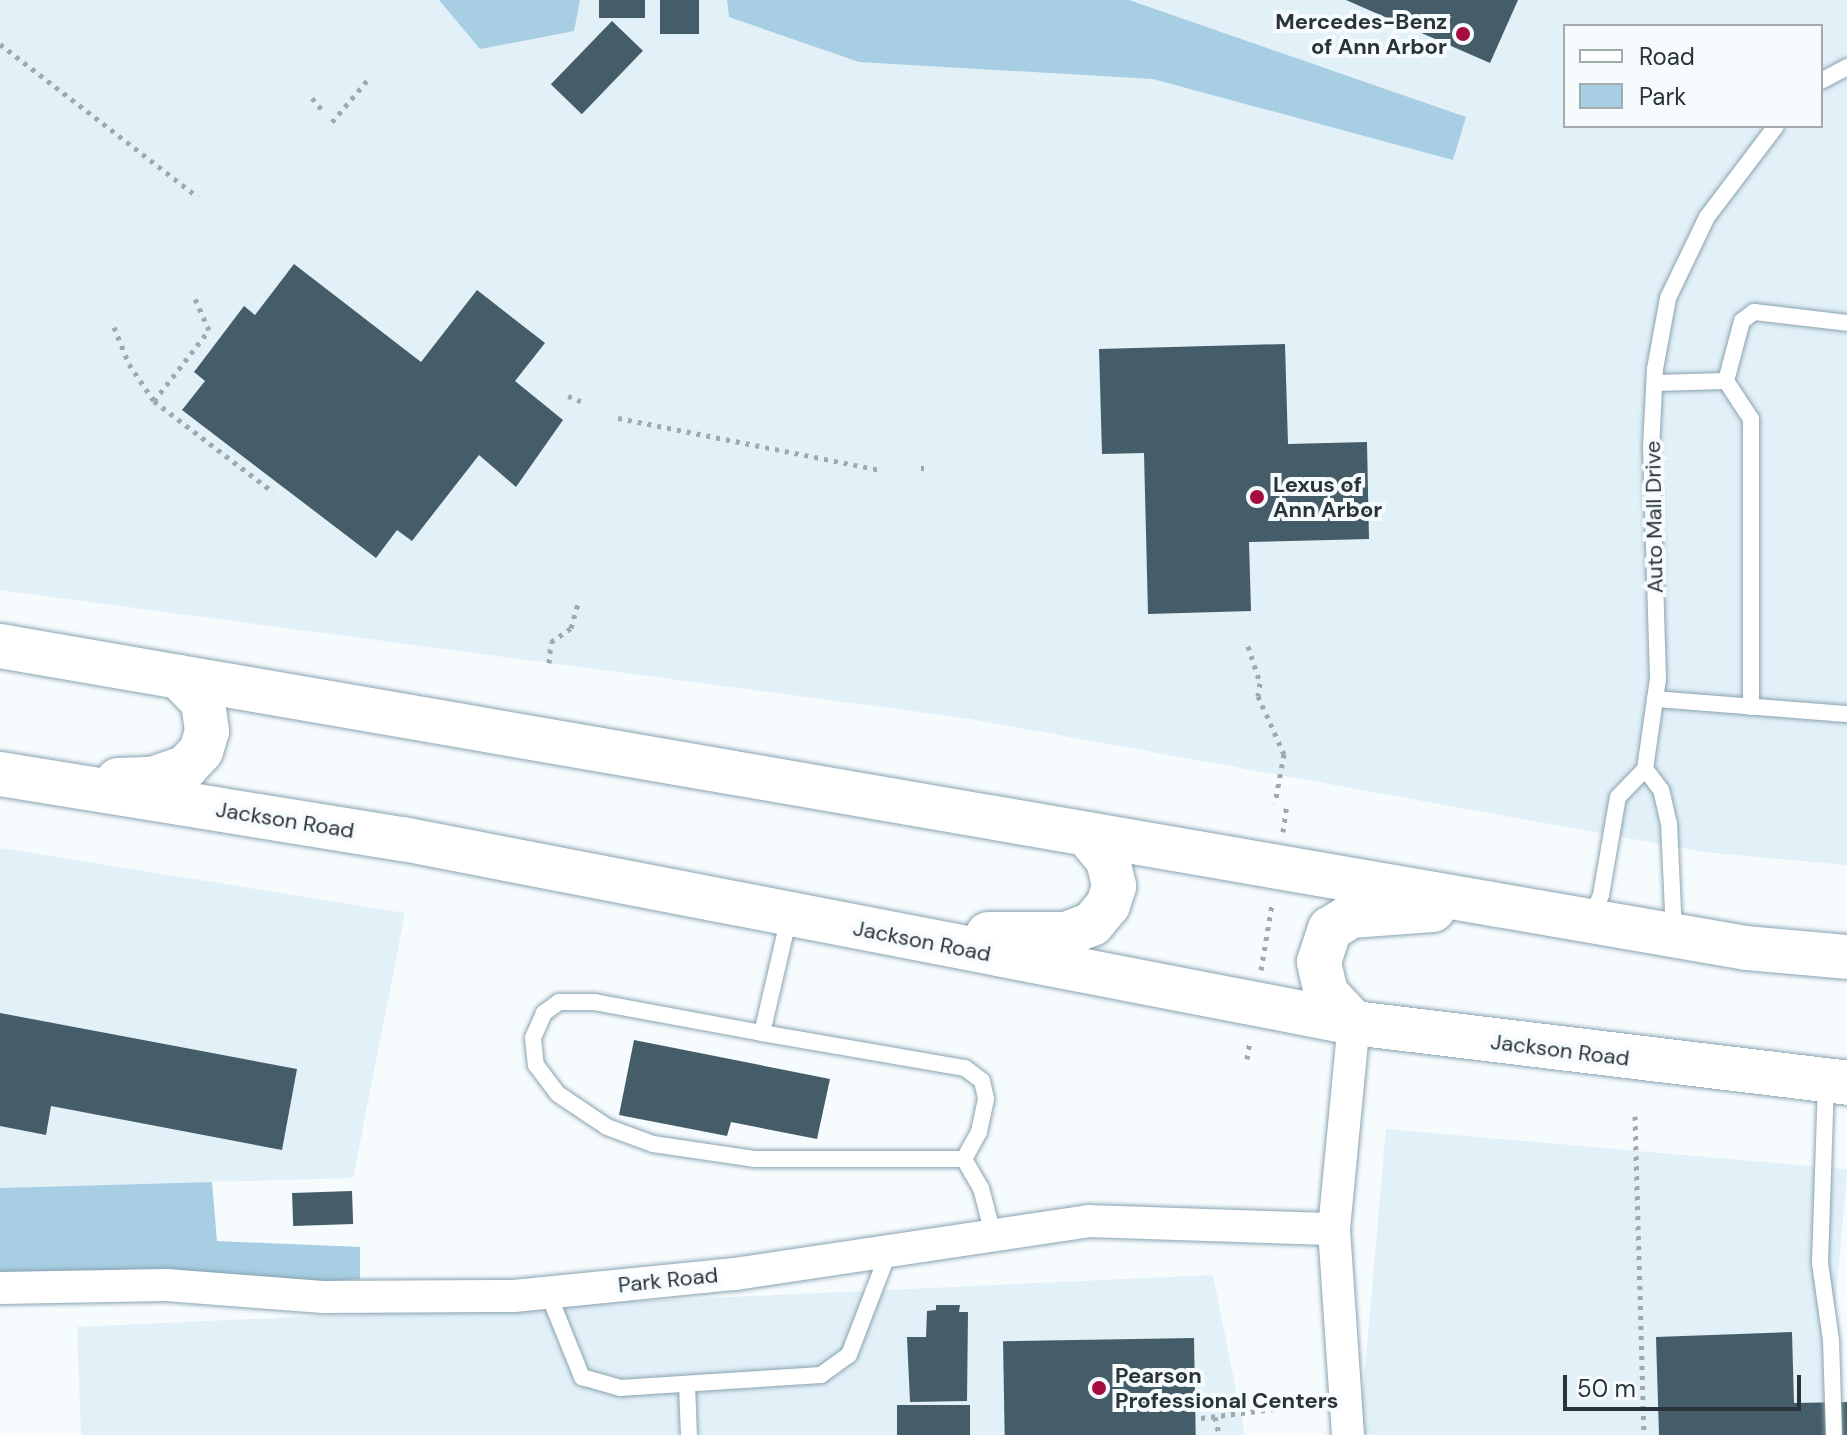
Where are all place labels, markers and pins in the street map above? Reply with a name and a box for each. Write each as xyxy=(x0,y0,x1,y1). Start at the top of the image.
place label: Mercedes-Benz of Ann Arbor xyxy=(1275,8,1447,60)
marker: Mercedes-Benz of Ann Arbor xyxy=(1454,25,1472,43)
place label: Lexus of Ann Arbor xyxy=(1273,471,1382,522)
marker: Lexus of Ann Arbor xyxy=(1248,488,1266,506)
place label: Pearson Professional Centers xyxy=(1115,1362,1338,1414)
marker: Pearson Professional Centers xyxy=(1090,1379,1108,1397)

